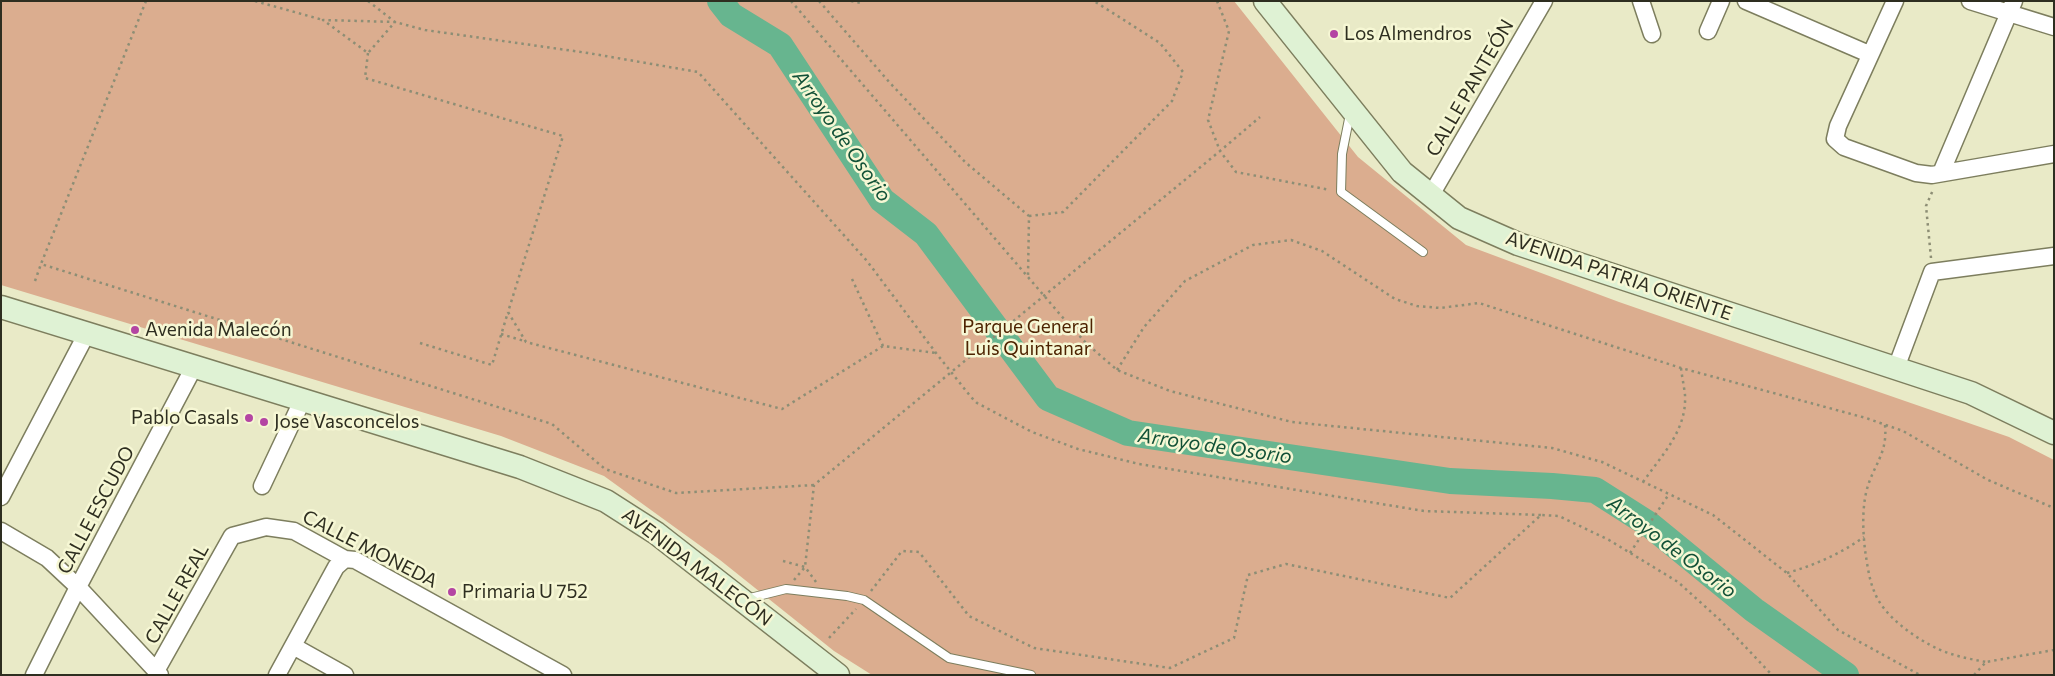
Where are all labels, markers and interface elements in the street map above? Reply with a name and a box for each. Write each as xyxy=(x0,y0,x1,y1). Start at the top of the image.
street label: CALLE PANTEÓN xyxy=(1422,15,1518,161)
place label: Los Almendros xyxy=(1344,23,1472,45)
marker: Los Almendros xyxy=(1328,28,1340,40)
water label: Arroyo de Osorio xyxy=(788,66,896,206)
street label: AVENIDA PATRIA ORIENTE xyxy=(1503,227,1735,325)
park label: Parque General Luis Quintanar xyxy=(962,316,1094,360)
place label: Avenida Malecón xyxy=(145,319,292,341)
marker: Avenida Malecón xyxy=(129,324,141,336)
place label: Pablo Casals xyxy=(131,407,239,429)
place label: Jose Vasconcelos xyxy=(274,411,419,433)
marker: Pablo Casals xyxy=(243,412,255,424)
marker: Jose Vasconcelos xyxy=(258,416,270,428)
water label: Arroyo de Osorio xyxy=(1137,423,1293,469)
street label: CALLE ESCUDO xyxy=(53,442,139,578)
water label: Arroyo de Osorio xyxy=(1603,491,1741,603)
street label: AVENIDA MALECÓN xyxy=(617,503,777,631)
street label: CALLE MONEDA xyxy=(299,505,441,593)
street label: CALLE REAL xyxy=(140,540,214,648)
place label: Primaria U 752 xyxy=(462,581,588,603)
marker: Primaria U 752 xyxy=(446,586,458,598)

